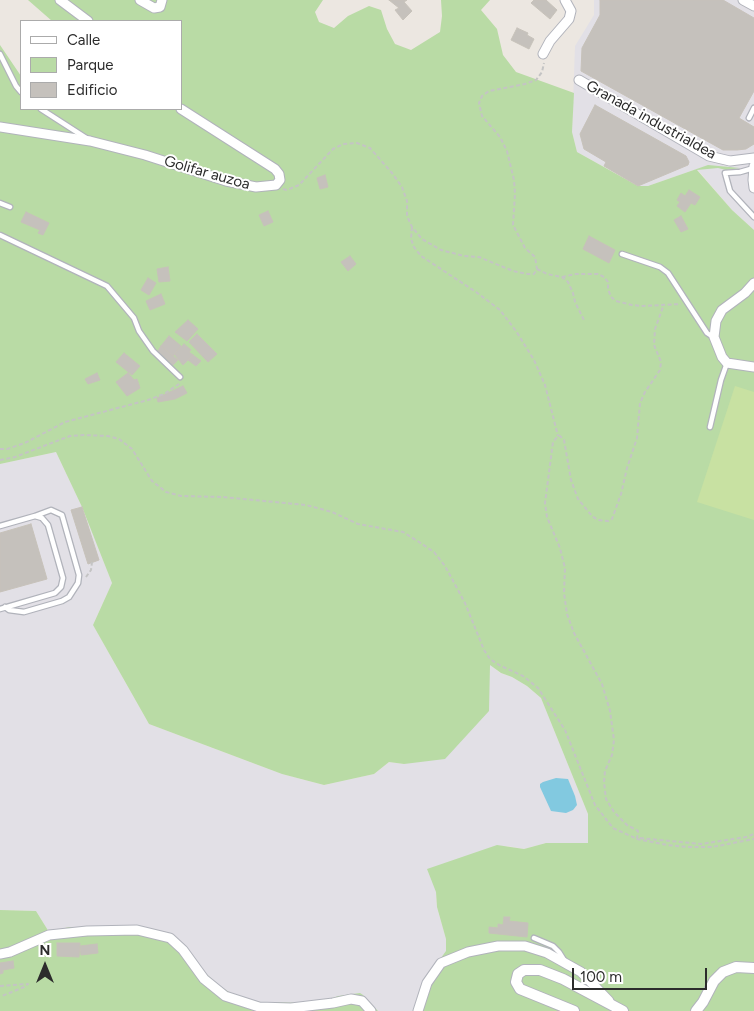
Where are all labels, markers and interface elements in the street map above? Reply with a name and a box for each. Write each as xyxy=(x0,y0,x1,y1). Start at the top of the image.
legend xyxy=(20,20,182,110)
text: Calle xyxy=(67,31,100,49)
text: Parque xyxy=(67,56,114,74)
street label: Granada industrialdea xyxy=(583,77,719,163)
text: Edificio xyxy=(67,81,117,99)
street label: Golifar auzoa xyxy=(162,152,252,194)
north arrow xyxy=(20,941,70,991)
text: N xyxy=(40,942,50,959)
scale bar xyxy=(574,958,709,990)
text: 100 m xyxy=(580,968,622,986)

